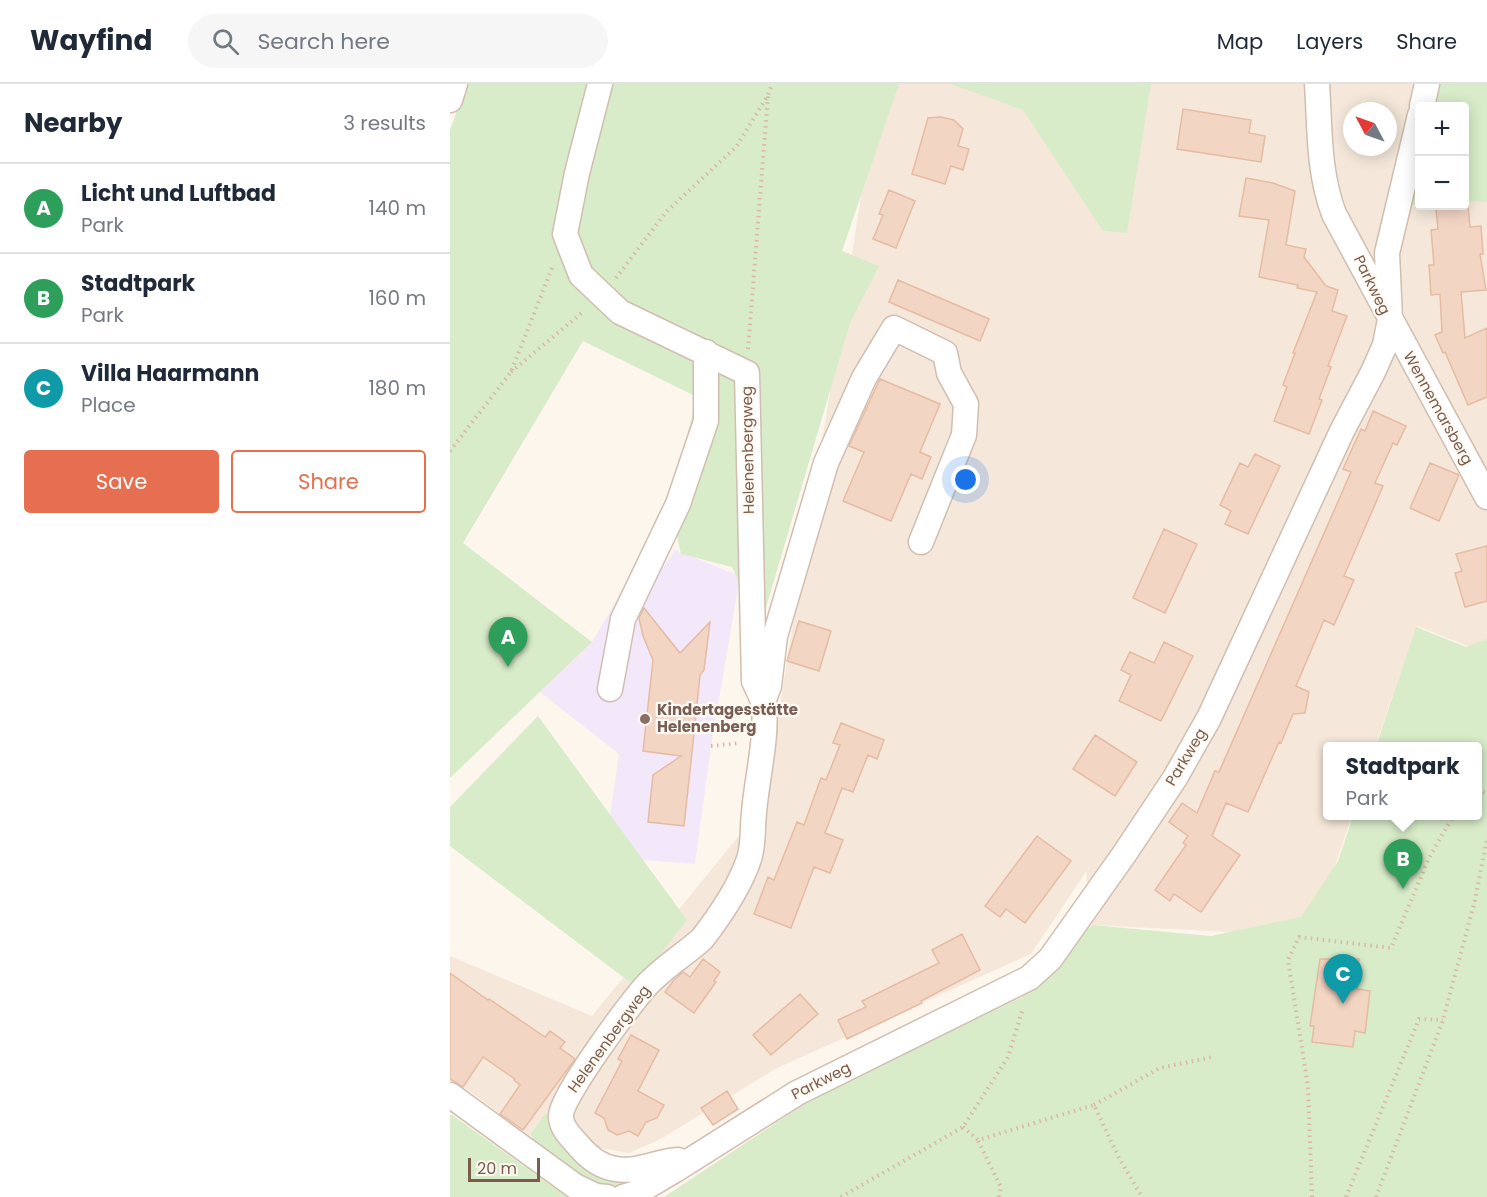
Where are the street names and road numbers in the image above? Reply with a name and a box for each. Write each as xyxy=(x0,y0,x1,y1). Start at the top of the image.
street label: Parkweg xyxy=(1349,251,1396,318)
street label: Wennemarsberg xyxy=(1399,347,1478,468)
street label: Helenenbergweg xyxy=(736,386,759,514)
street label: Parkweg xyxy=(1160,724,1211,790)
street label: Helenenbergweg xyxy=(562,981,655,1097)
street label: Parkweg xyxy=(788,1057,854,1104)

